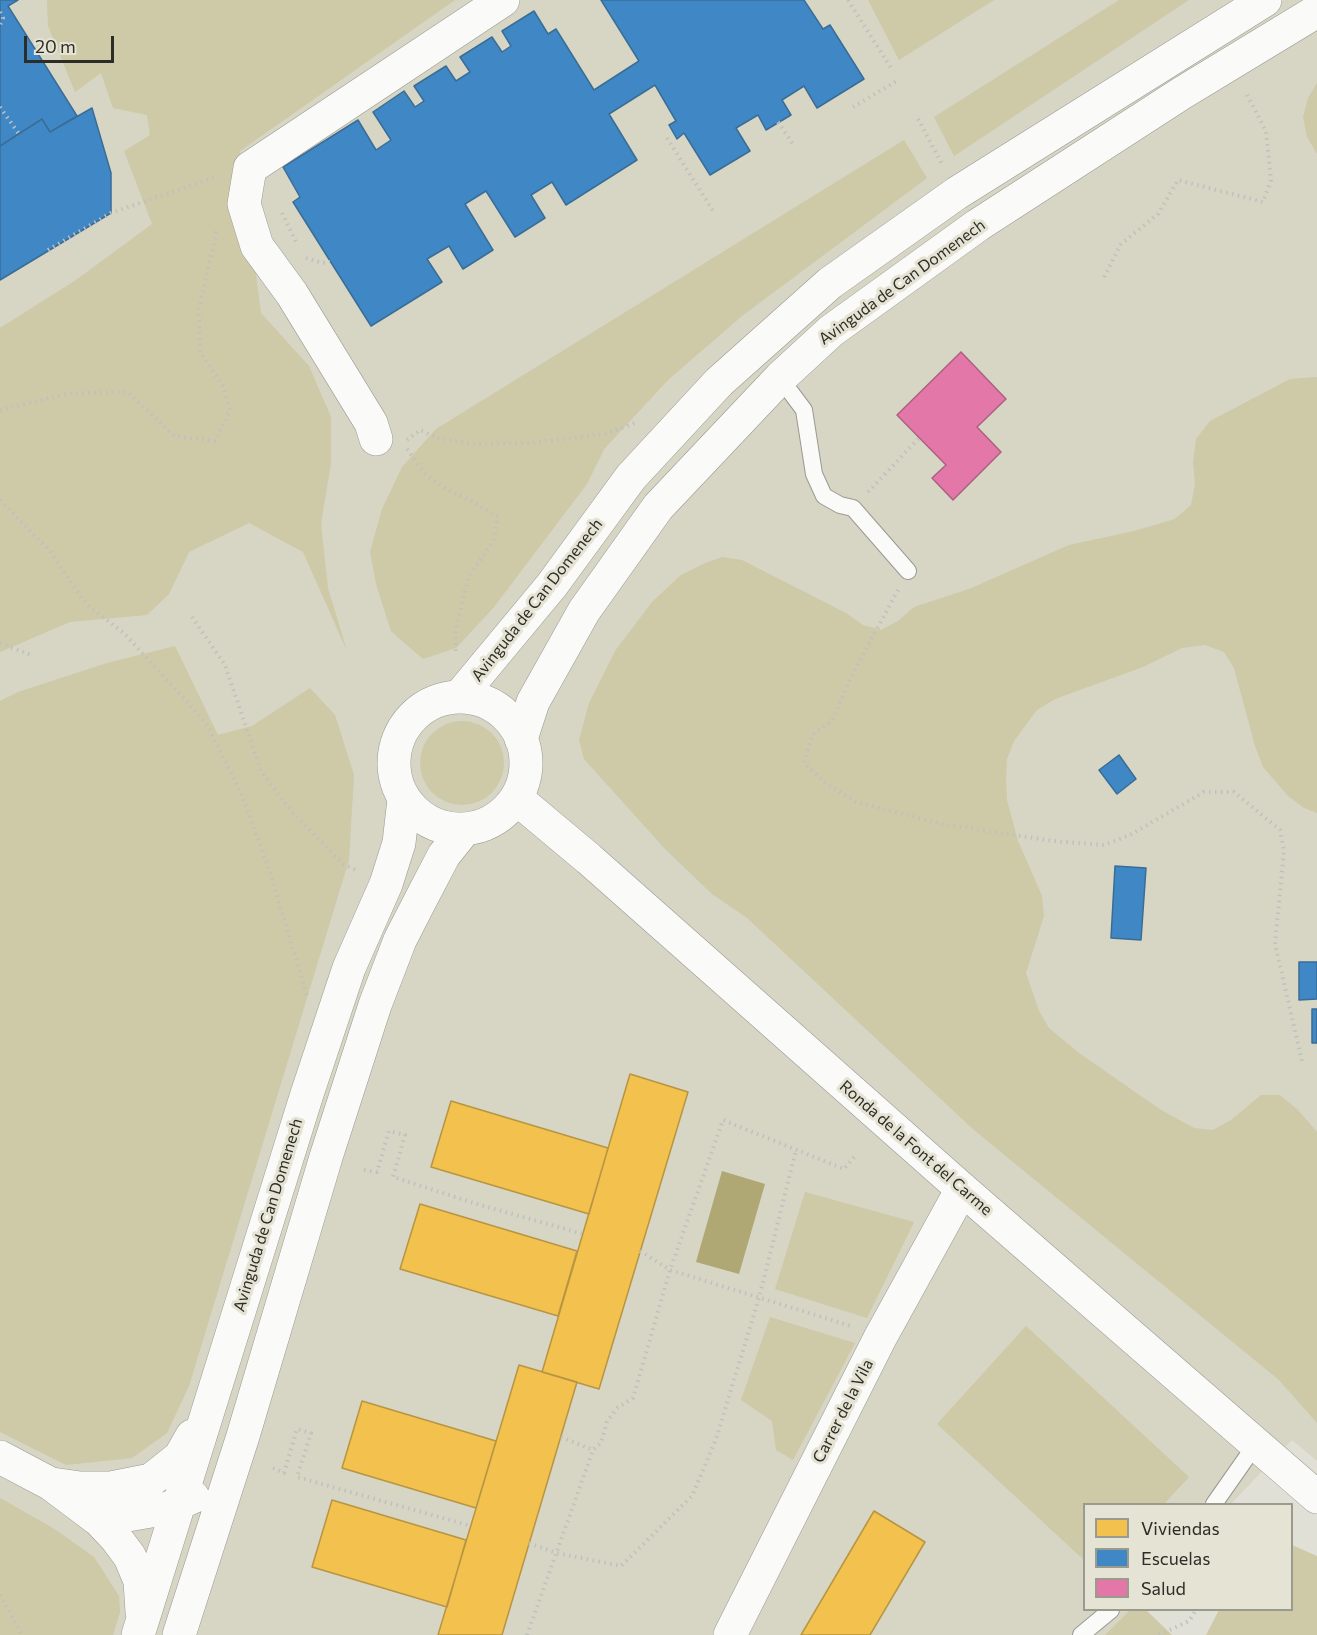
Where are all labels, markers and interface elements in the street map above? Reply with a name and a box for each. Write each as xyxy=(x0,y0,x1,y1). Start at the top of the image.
scale bar xyxy=(27,24,117,62)
text: 20 m xyxy=(35,35,76,57)
street label: Avinguda de Can Domenech xyxy=(815,215,989,349)
street label: Avinguda de Can Domenech xyxy=(468,515,606,685)
street label: Ronda de la Font del Carme xyxy=(836,1076,996,1220)
street label: Avinguda de Can Domenech xyxy=(229,1116,307,1314)
street label: Carrer de la Vila xyxy=(809,1356,877,1466)
legend xyxy=(1083,1503,1293,1611)
text: Viviendas xyxy=(1141,1517,1220,1539)
text: Escuelas xyxy=(1141,1547,1210,1569)
text: Salud xyxy=(1141,1577,1186,1599)

